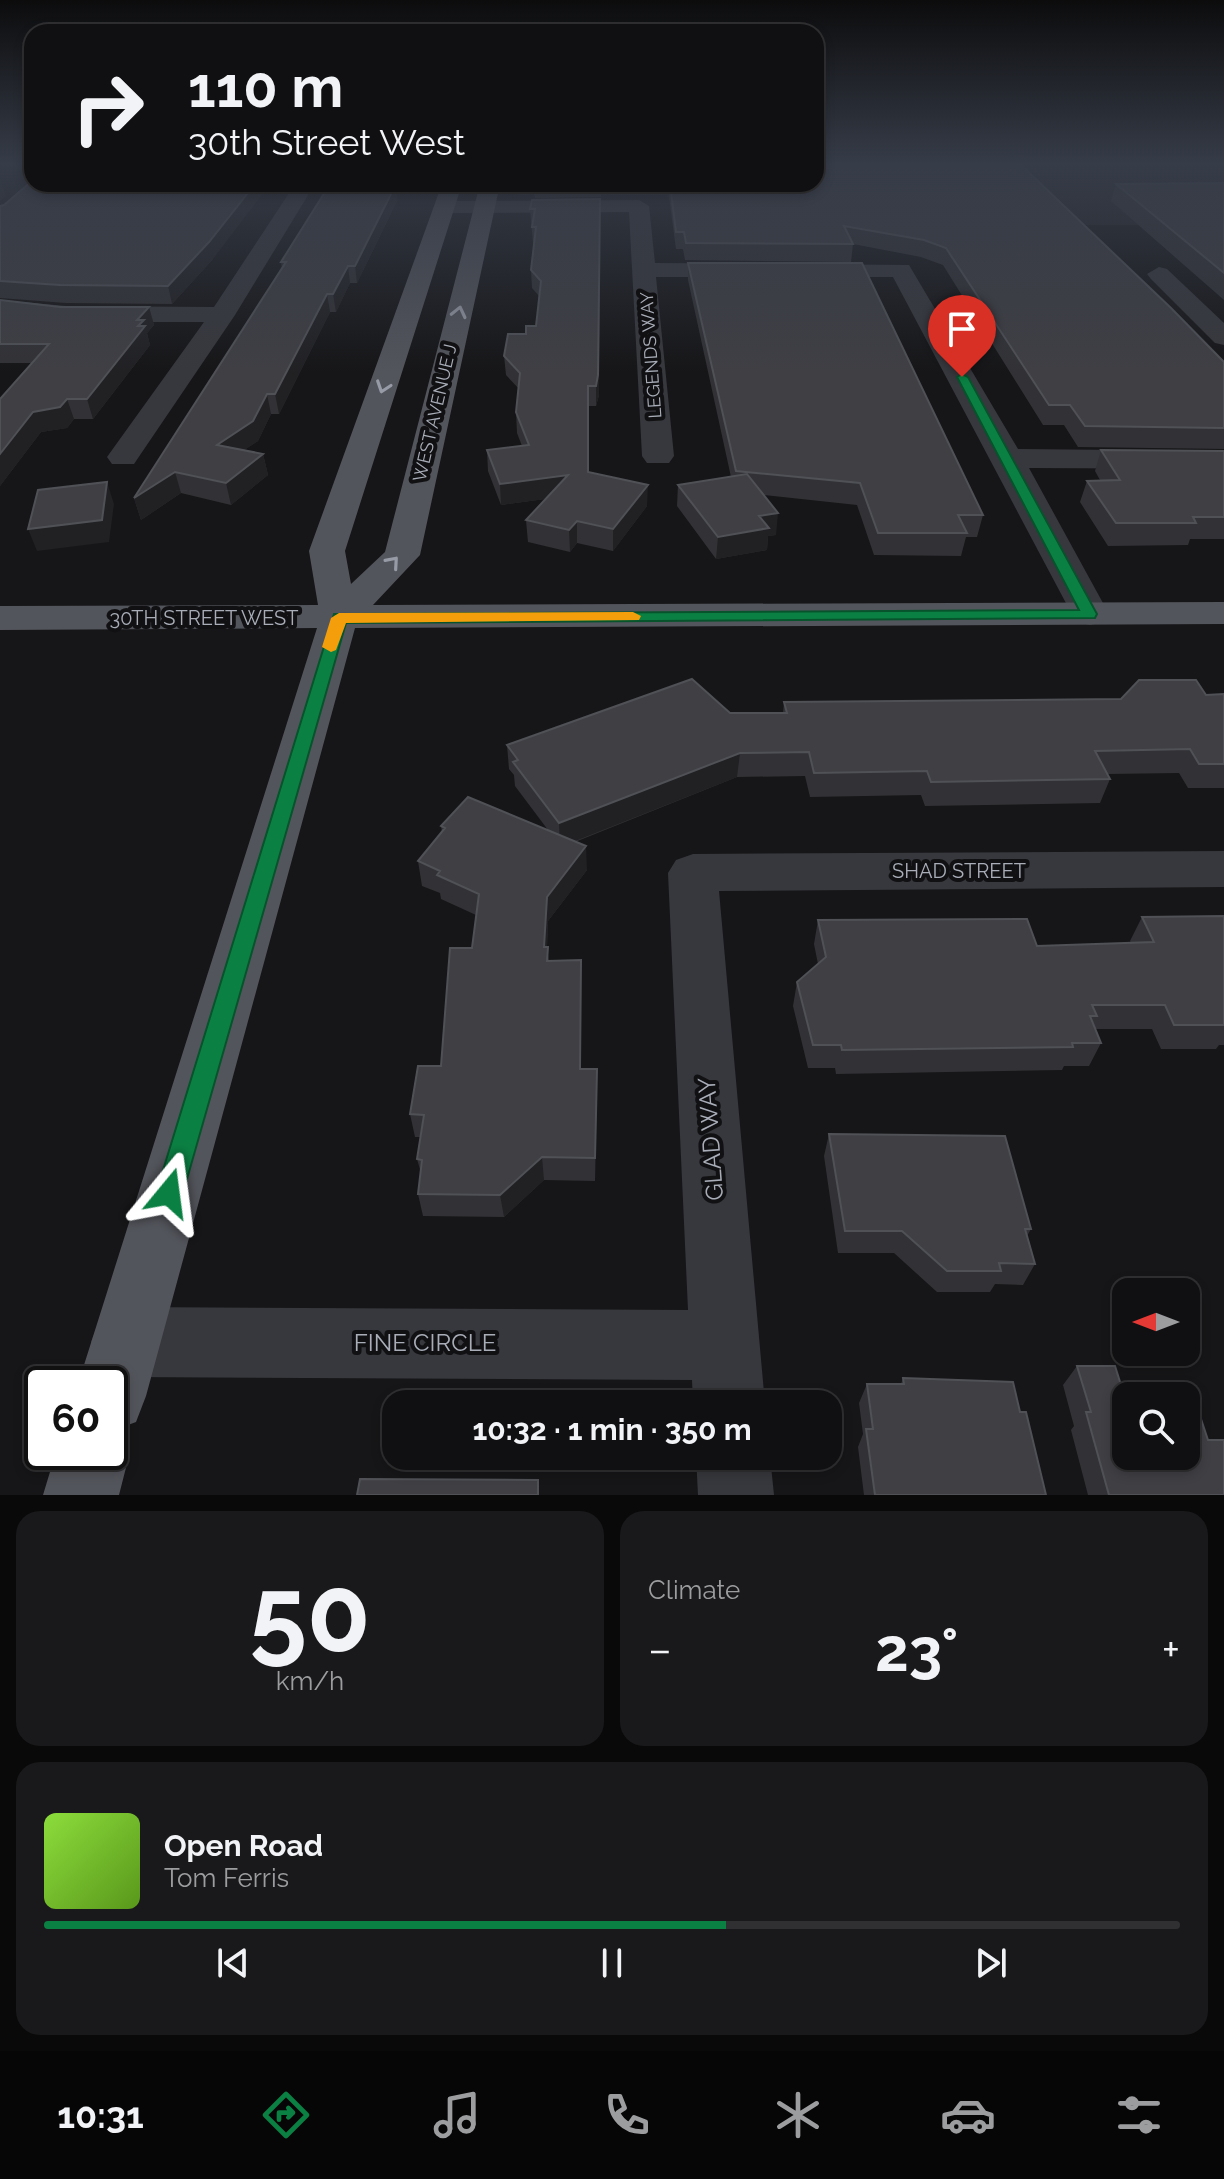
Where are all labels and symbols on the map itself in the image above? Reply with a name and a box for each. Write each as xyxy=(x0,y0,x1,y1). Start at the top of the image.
street label: LEGENDS WAY xyxy=(636,291,665,419)
pin xyxy=(928,295,996,377)
one-way arrow xyxy=(450,306,467,320)
street label: WEST AVENUE J xyxy=(408,342,461,484)
one-way arrow xyxy=(376,379,392,393)
one-way arrow xyxy=(384,557,398,571)
street label: 30TH STREET WEST xyxy=(110,606,298,630)
street label: SHAD STREET xyxy=(892,859,1026,883)
street label: GLAD WAY xyxy=(692,1076,729,1202)
position arrow xyxy=(127,1151,211,1235)
north arrow xyxy=(1112,1278,1200,1366)
street label: FINE CIRCLE xyxy=(354,1328,496,1357)
speed limit sign: 60 xyxy=(24,1366,128,1470)

